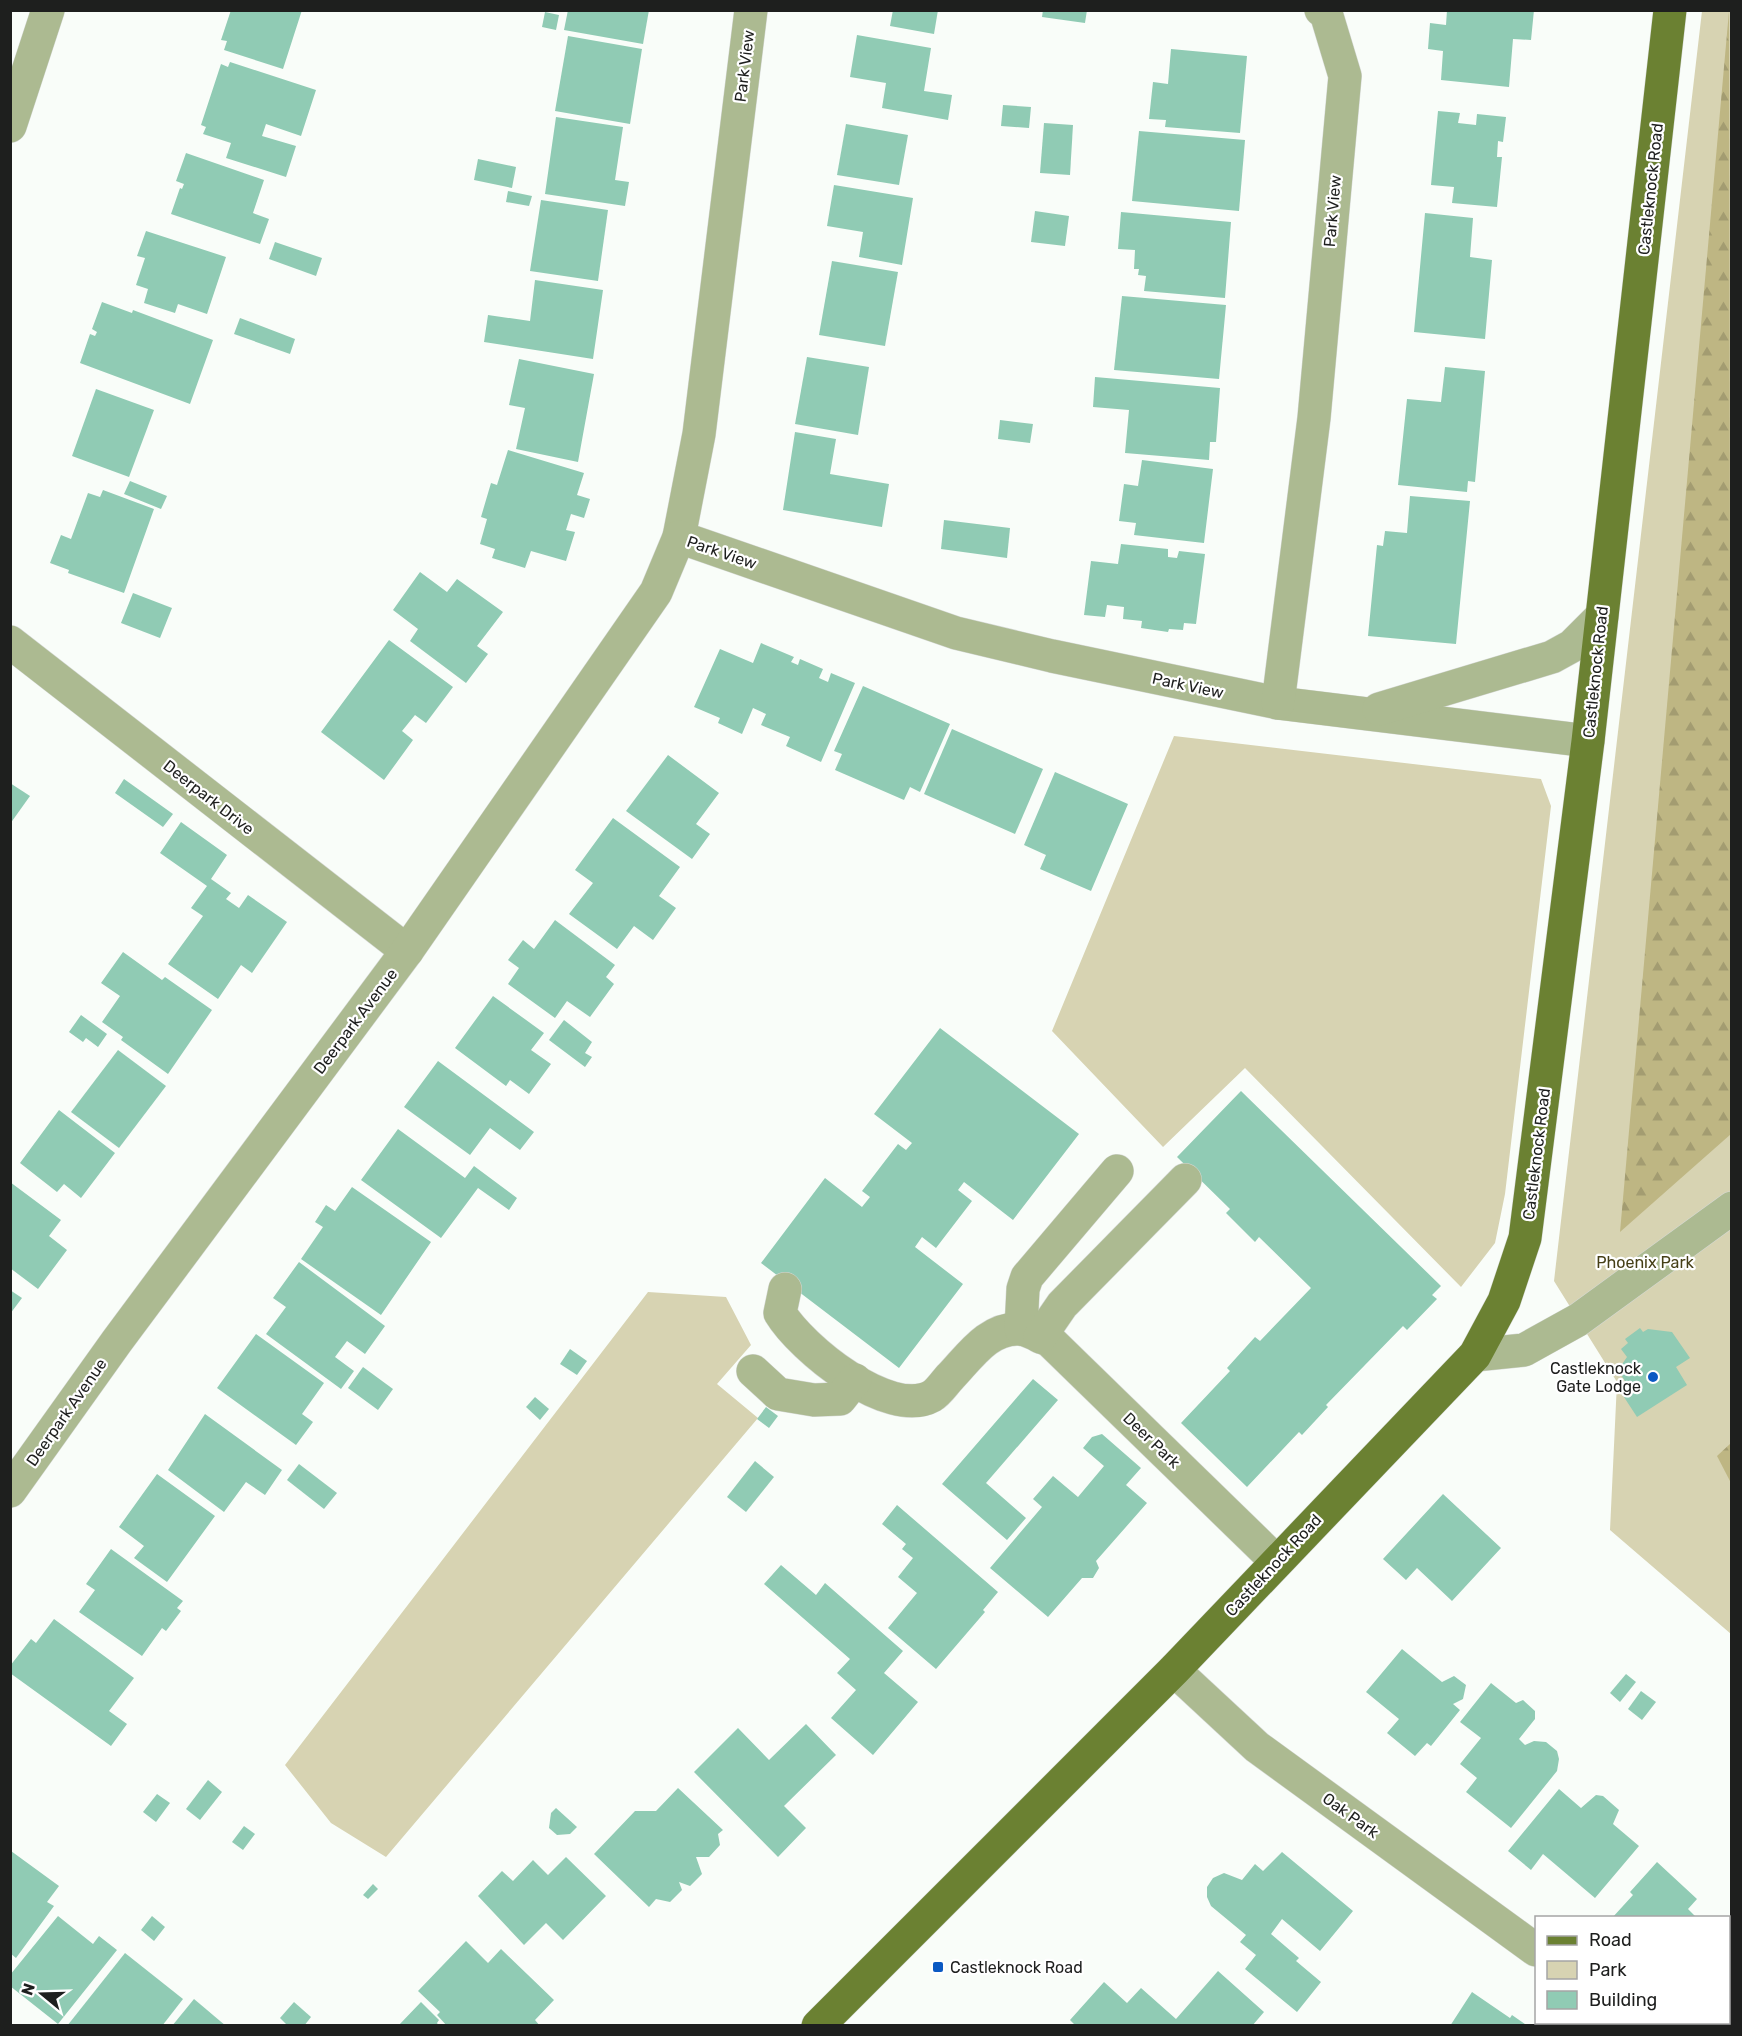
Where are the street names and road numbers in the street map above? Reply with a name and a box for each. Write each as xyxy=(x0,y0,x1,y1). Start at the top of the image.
street label: Park View xyxy=(731,29,758,103)
street label: Castleknock Road xyxy=(1634,122,1667,256)
street label: Park View xyxy=(1320,174,1345,248)
street label: Park View xyxy=(684,532,759,573)
street label: Castleknock Road xyxy=(1579,605,1612,739)
street label: Park View xyxy=(1150,669,1225,702)
street label: Deerpark Drive xyxy=(160,756,258,839)
street label: Deerpark Avenue xyxy=(310,965,401,1078)
street label: Castleknock Road xyxy=(1519,1087,1554,1221)
street label: Deerpark Avenue xyxy=(22,1355,111,1470)
street label: Deer Park xyxy=(1119,1409,1185,1473)
street label: Castleknock Road xyxy=(1221,1510,1326,1620)
street label: Oak Park xyxy=(1319,1789,1383,1843)

